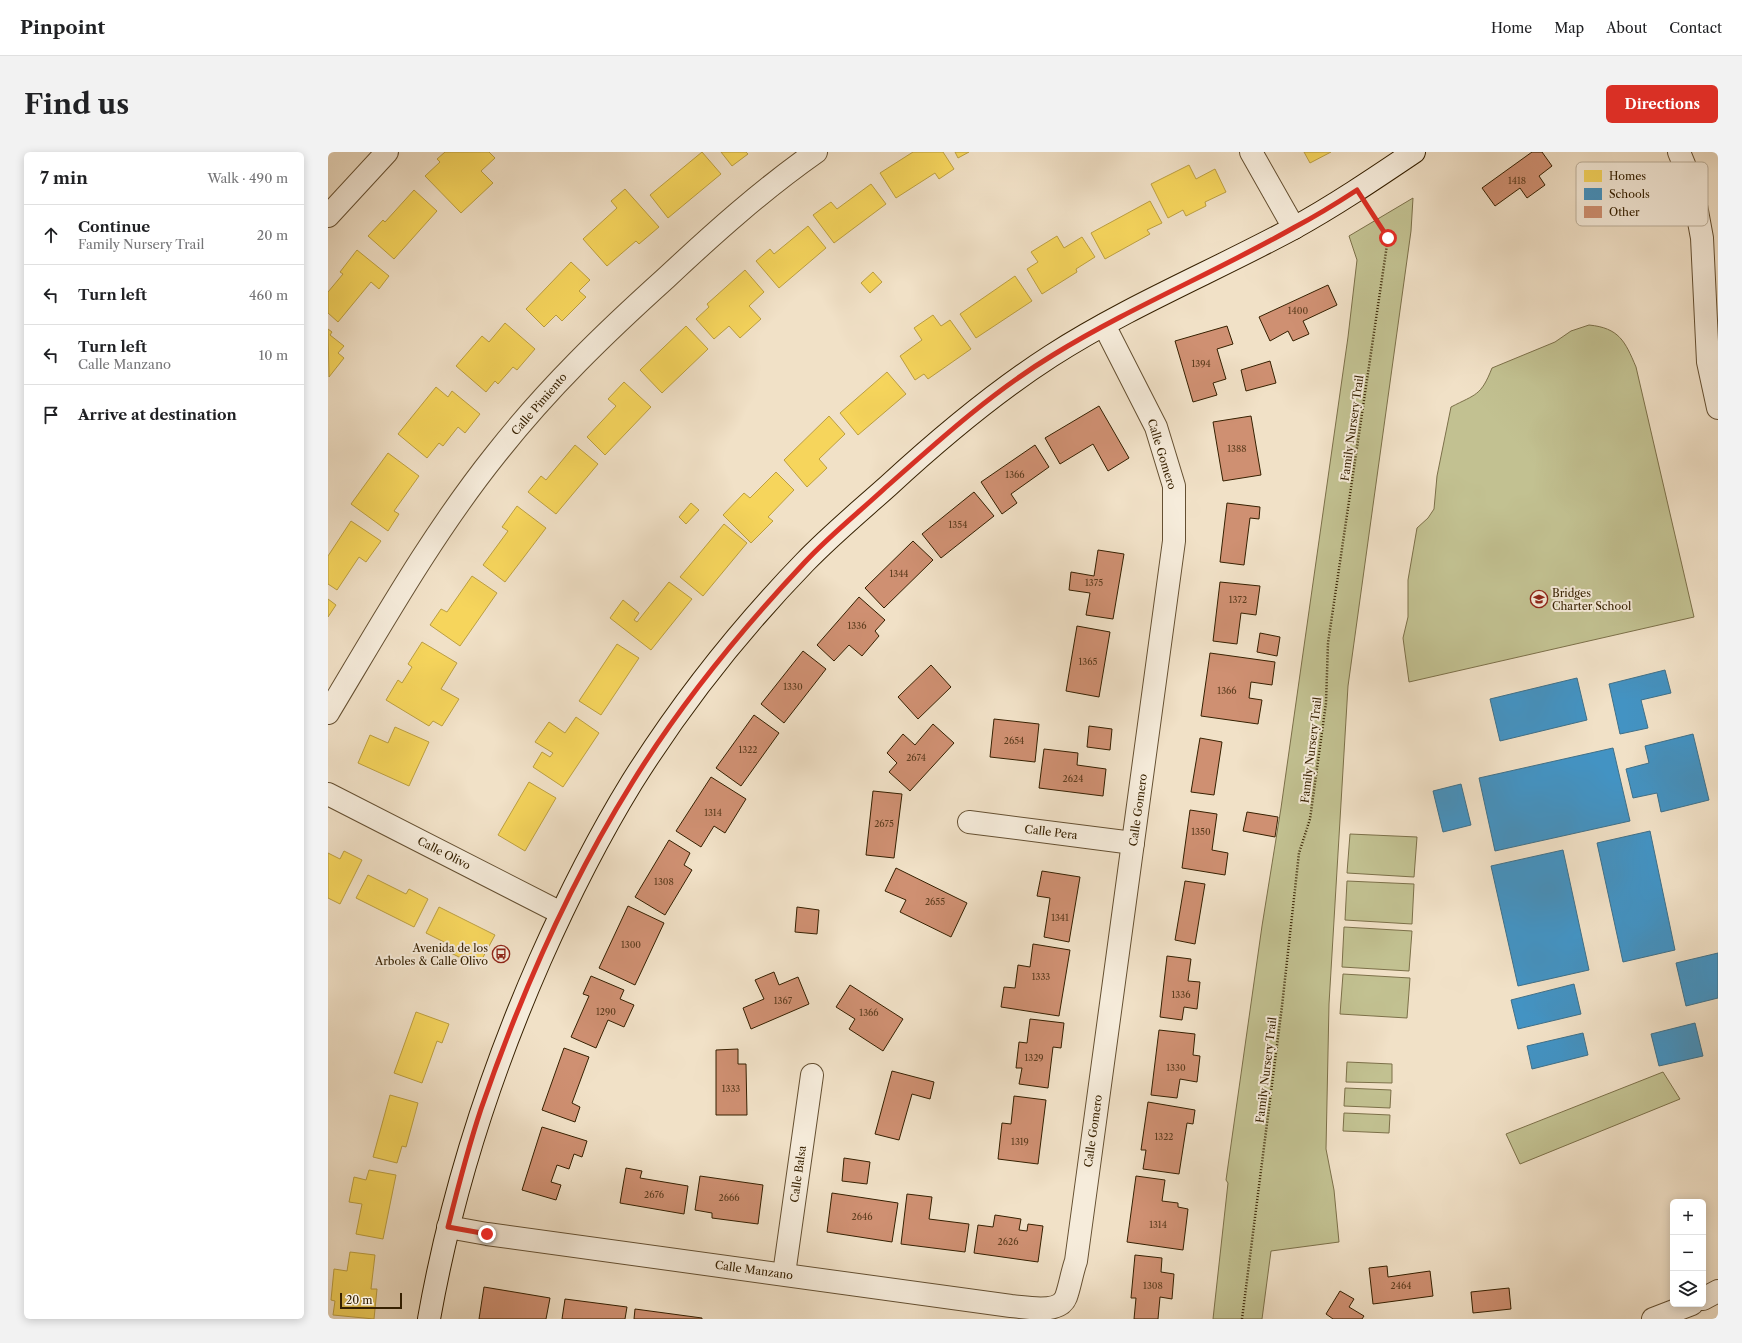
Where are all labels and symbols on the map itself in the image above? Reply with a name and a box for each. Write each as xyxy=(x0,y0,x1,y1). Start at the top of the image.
legend xyxy=(1576,162,1708,226)
text: Homes xyxy=(1609,169,1646,183)
house number: 1418 xyxy=(1508,175,1526,186)
text: Schools xyxy=(1609,187,1650,201)
text: Other xyxy=(1609,205,1640,219)
route start xyxy=(1379,229,1397,247)
house number: 1400 xyxy=(1288,305,1308,316)
house number: 1394 xyxy=(1191,358,1211,369)
street label: Calle Pimiento xyxy=(508,370,570,438)
street label: Family Nursery Trail xyxy=(1338,373,1366,482)
street label: Calle Gomero xyxy=(1145,417,1179,491)
house number: 1388 xyxy=(1227,443,1247,454)
house number: 1366 xyxy=(1005,469,1025,480)
house number: 1354 xyxy=(949,519,967,530)
house number: 1344 xyxy=(889,568,909,579)
house number: 1375 xyxy=(1085,577,1103,588)
place label: Bridges Charter School xyxy=(1552,586,1632,613)
school or university icon: Bridges Charter School xyxy=(1529,589,1549,609)
house number: 1372 xyxy=(1229,594,1247,605)
house number: 1336 xyxy=(848,620,866,631)
house number: 1365 xyxy=(1079,656,1098,667)
house number: 1330 xyxy=(783,681,803,692)
house number: 1366 xyxy=(1217,685,1237,696)
street label: Family Nursery Trail xyxy=(1298,695,1325,804)
house number: 2654 xyxy=(1004,735,1024,746)
house number: 1322 xyxy=(738,744,758,755)
house number: 2674 xyxy=(906,752,926,763)
house number: 2624 xyxy=(1063,773,1083,784)
street label: Calle Gomero xyxy=(1126,773,1150,847)
house number: 1314 xyxy=(704,807,722,818)
house number: 2675 xyxy=(874,818,894,829)
street label: Calle Pera xyxy=(1024,822,1079,842)
house number: 1350 xyxy=(1191,826,1211,837)
street label: Calle Olivo xyxy=(415,834,473,872)
house number: 1308 xyxy=(654,876,674,887)
house number: 2655 xyxy=(925,896,945,907)
house number: 1341 xyxy=(1051,912,1069,923)
house number: 1300 xyxy=(621,939,641,950)
place label: Avenida de los Arboles & Calle Olivo xyxy=(374,941,488,968)
bus stop icon: Avenida de los Arboles & Calle Olivo xyxy=(491,944,511,964)
house number: 1333 xyxy=(1032,971,1050,982)
house number: 1336 xyxy=(1172,989,1190,1000)
house number: 1367 xyxy=(774,995,793,1006)
house number: 1290 xyxy=(596,1006,616,1017)
house number: 1366 xyxy=(859,1007,879,1018)
street label: Family Nursery Trail xyxy=(1253,1015,1280,1124)
house number: 1329 xyxy=(1024,1052,1044,1063)
house number: 1330 xyxy=(1166,1062,1186,1073)
house number: 1333 xyxy=(722,1083,740,1094)
street label: Calle Gomero xyxy=(1081,1094,1105,1168)
house number: 1322 xyxy=(1154,1131,1174,1142)
house number: 1319 xyxy=(1011,1136,1029,1147)
street label: Calle Balsa xyxy=(787,1144,809,1203)
house number: 2676 xyxy=(644,1189,664,1200)
house number: 2666 xyxy=(719,1192,739,1203)
house number: 2646 xyxy=(852,1211,872,1222)
house number: 1314 xyxy=(1149,1219,1167,1230)
route end xyxy=(478,1225,496,1243)
house number: 2626 xyxy=(998,1236,1018,1247)
street label: Calle Manzano xyxy=(714,1258,794,1282)
house number: 1308 xyxy=(1143,1280,1163,1291)
house number: 2464 xyxy=(1391,1280,1411,1291)
scale bar xyxy=(340,1291,402,1310)

